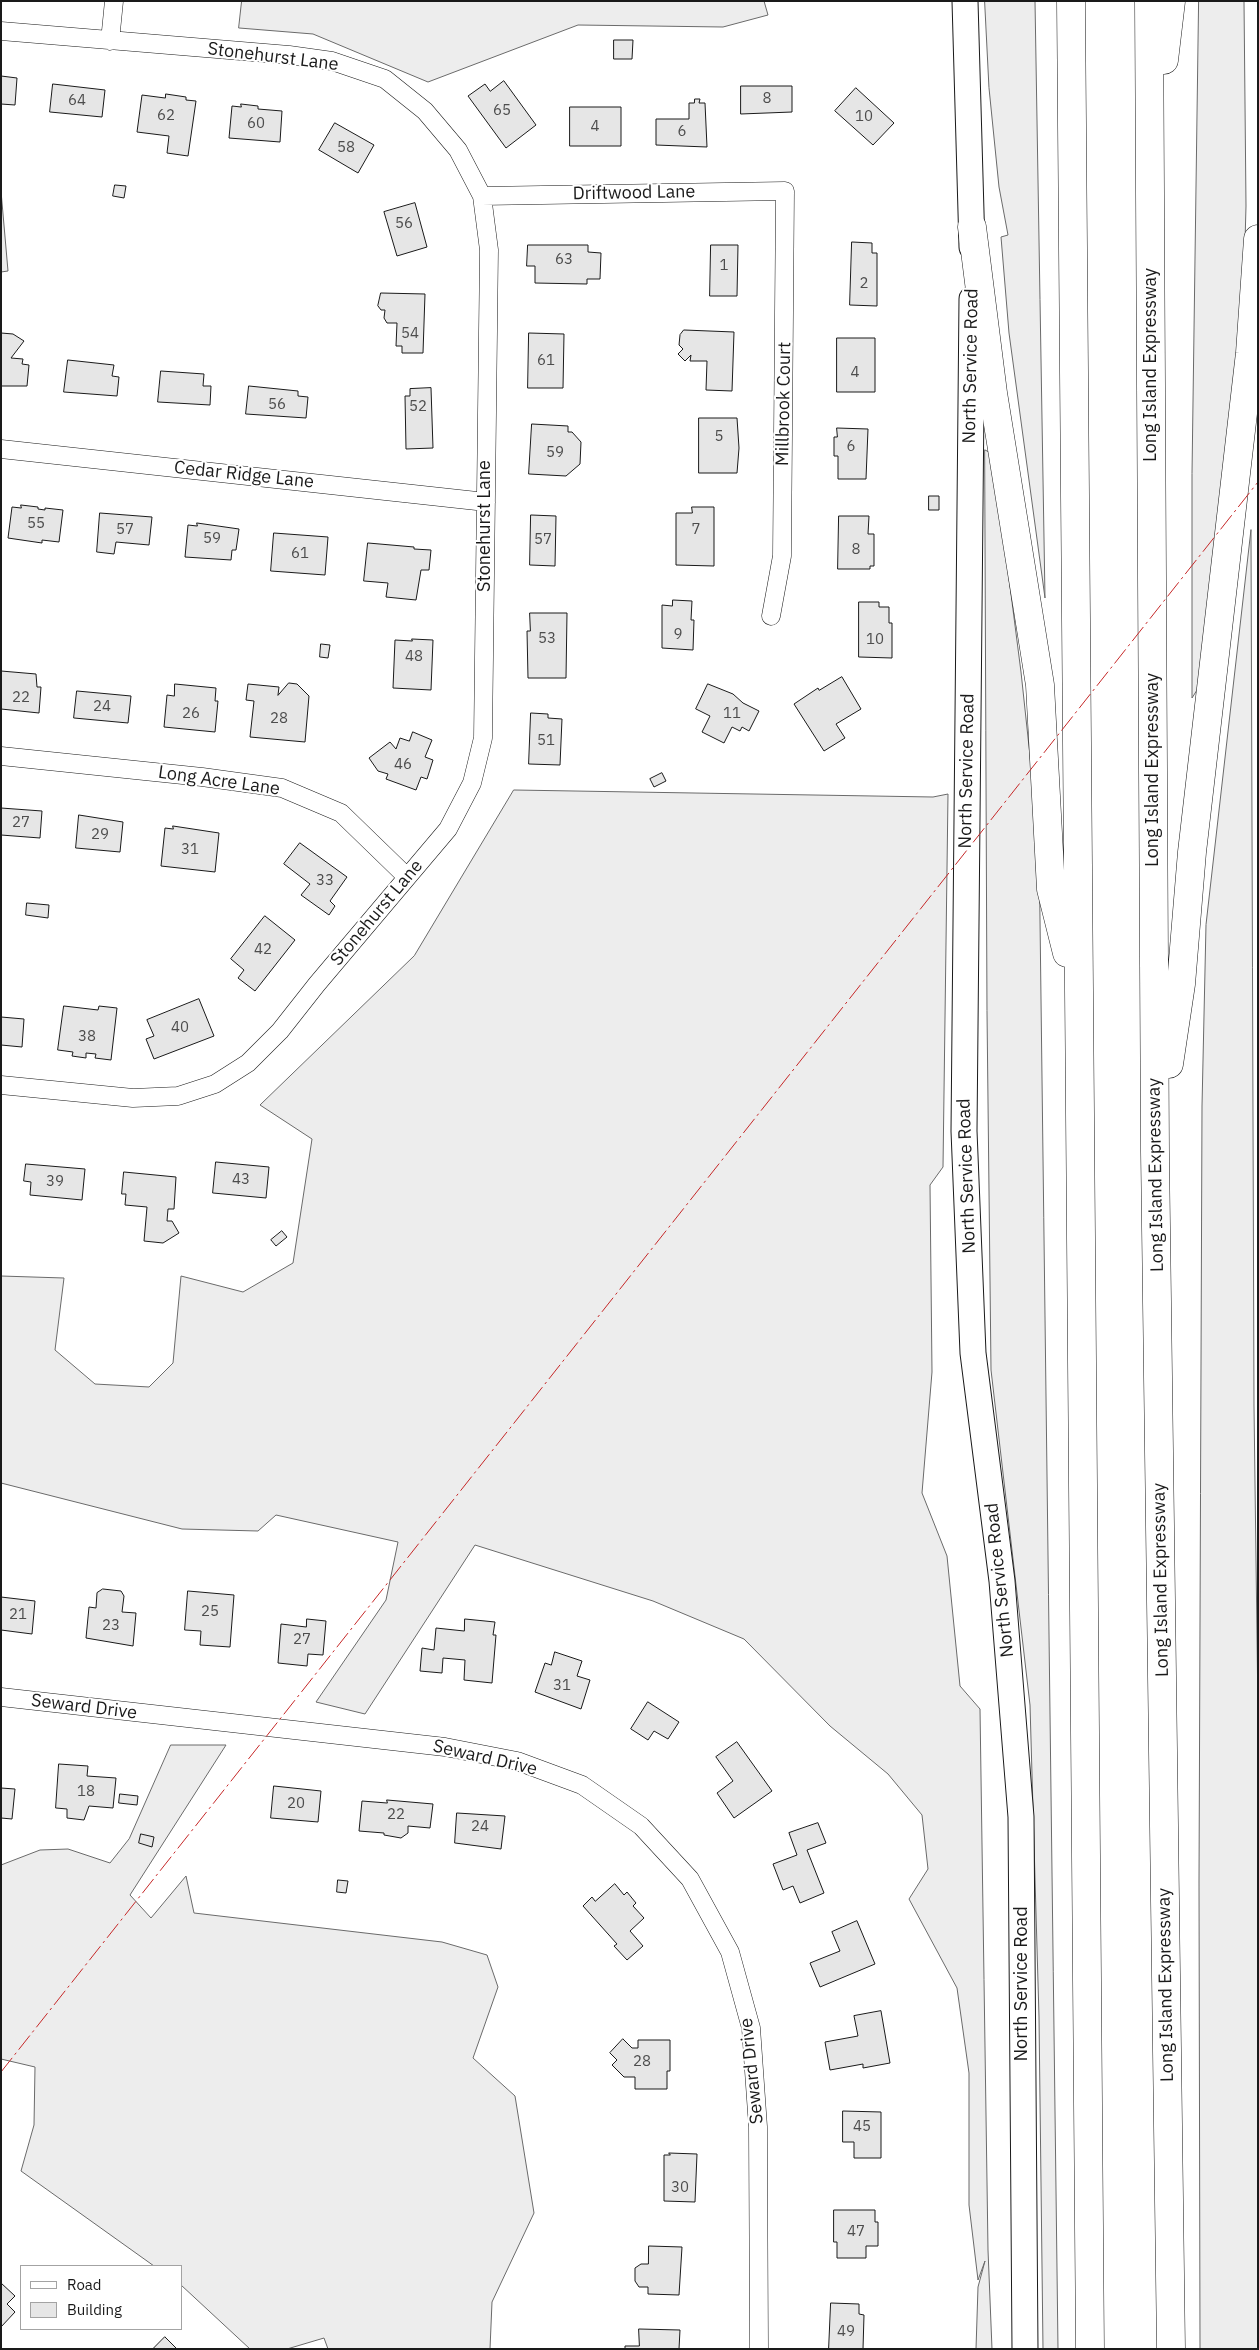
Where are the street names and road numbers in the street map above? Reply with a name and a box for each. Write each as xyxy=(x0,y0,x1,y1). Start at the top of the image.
street label: Stonehurst Lane xyxy=(206,38,340,76)
street label: Driftwood Lane xyxy=(573,181,695,205)
street label: Long Island Expressway xyxy=(1140,268,1162,462)
street label: North Service Road xyxy=(959,288,983,444)
street label: Millbrook Court xyxy=(772,342,796,466)
street label: Cedar Ridge Lane xyxy=(173,457,315,493)
street label: Stonehurst Lane xyxy=(474,460,496,592)
street label: Long Island Expressway xyxy=(1142,673,1164,867)
street label: North Service Road xyxy=(955,693,979,849)
street label: Long Acre Lane xyxy=(157,762,281,800)
street label: Stonehurst Lane xyxy=(326,856,428,970)
street label: Long Island Expressway xyxy=(1144,1078,1168,1272)
street label: North Service Road xyxy=(953,1098,981,1254)
street label: Long Island Expressway xyxy=(1149,1483,1173,1677)
street label: North Service Road xyxy=(981,1502,1019,1658)
street label: Seward Drive xyxy=(30,1690,138,1724)
street label: Seward Drive xyxy=(431,1735,539,1781)
street label: Long Island Expressway xyxy=(1154,1888,1178,2082)
street label: North Service Road xyxy=(1011,1906,1033,2062)
street label: Seward Drive xyxy=(736,2017,768,2125)

